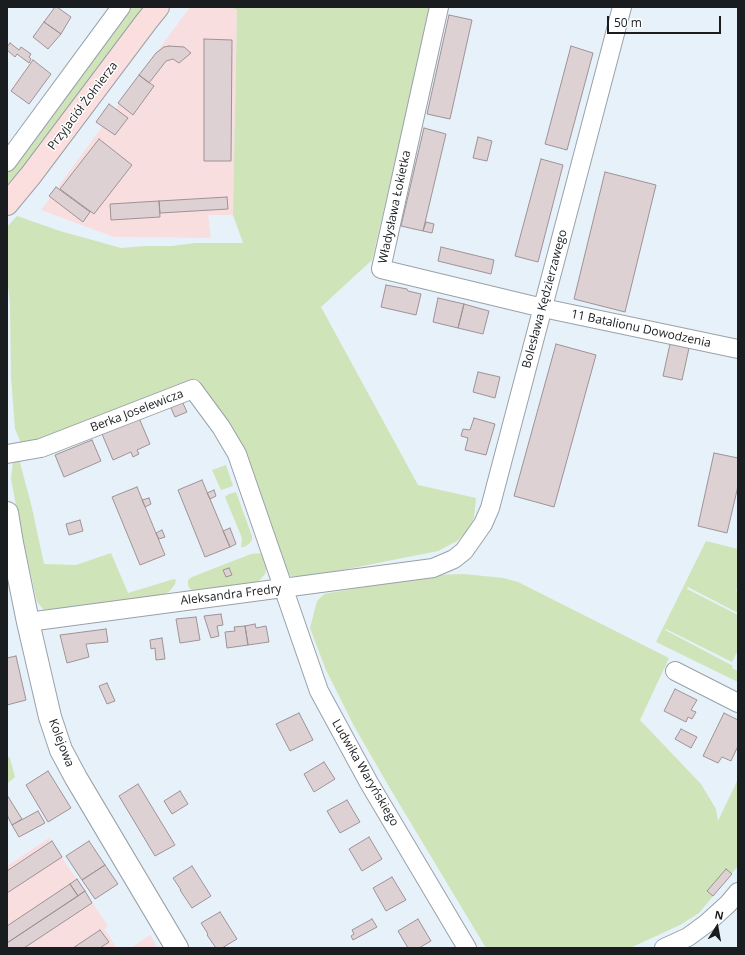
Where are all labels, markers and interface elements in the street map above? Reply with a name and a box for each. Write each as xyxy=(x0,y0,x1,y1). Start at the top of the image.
scale bar xyxy=(609,8,723,34)
text: 50 m xyxy=(614,14,642,31)
street label: Przyjaciół Żołnierza xyxy=(45,59,121,153)
street label: Władysława Łokietka xyxy=(376,149,414,265)
street label: Bolesława Kędzierzawego xyxy=(520,228,570,370)
street label: 11 Batalionu Dowodzenia xyxy=(570,307,712,351)
street label: Berka Joselewicza xyxy=(88,387,186,435)
street label: Aleksandra Fredry xyxy=(180,582,282,608)
street label: Kolejowa xyxy=(45,717,77,769)
street label: Ludwika Waryńskiego xyxy=(329,717,401,829)
north arrow xyxy=(697,907,737,947)
text: N xyxy=(714,907,725,923)

